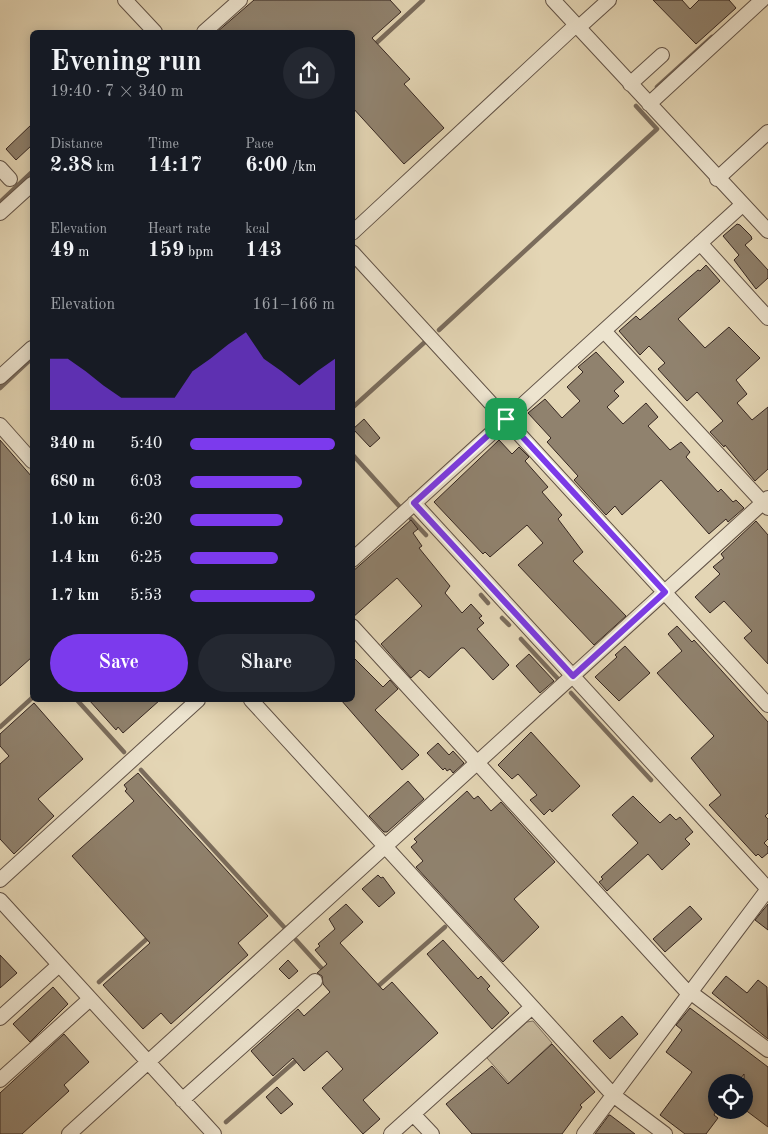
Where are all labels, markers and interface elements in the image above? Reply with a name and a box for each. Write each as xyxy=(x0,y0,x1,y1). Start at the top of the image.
button: share xyxy=(283,47,335,99)
text: Evening run xyxy=(50,49,202,77)
text: 19:40 · 7 × 340 m xyxy=(50,84,183,100)
text: Distance xyxy=(50,137,103,151)
text: Time xyxy=(148,137,179,151)
text: Pace xyxy=(245,137,274,151)
text: 2.38 xyxy=(50,155,92,176)
text: 14:17 xyxy=(148,155,202,176)
text: 6:00 xyxy=(245,155,288,176)
text: km xyxy=(92,160,115,174)
text: /km xyxy=(288,160,316,174)
text: Elevation xyxy=(50,222,107,236)
text: Heart rate xyxy=(148,222,211,236)
text: kcal xyxy=(245,222,269,236)
text: 49 xyxy=(50,240,74,261)
text: 159 xyxy=(148,240,184,261)
text: 143 xyxy=(245,240,282,261)
text: m xyxy=(74,245,89,259)
text: bpm xyxy=(184,245,214,259)
text: Elevation xyxy=(50,297,115,313)
text: 161–166 m xyxy=(252,297,335,313)
pin xyxy=(485,398,527,440)
icon: arrive xyxy=(492,405,520,433)
text: 340 m xyxy=(50,436,95,452)
text: 5:40 xyxy=(130,436,162,452)
text: 680 m xyxy=(50,474,95,490)
text: 6:03 xyxy=(130,474,162,490)
text: 1.0 km xyxy=(50,512,99,528)
text: 6:20 xyxy=(130,512,162,528)
text: 1.4 km xyxy=(50,550,99,566)
text: 6:25 xyxy=(130,550,162,566)
text: 1.7 km xyxy=(50,588,99,604)
text: 5:53 xyxy=(130,588,162,604)
button: Save xyxy=(50,634,188,692)
button: Share xyxy=(198,634,335,692)
map controls xyxy=(708,1074,753,1119)
button: locate xyxy=(708,1074,753,1119)

